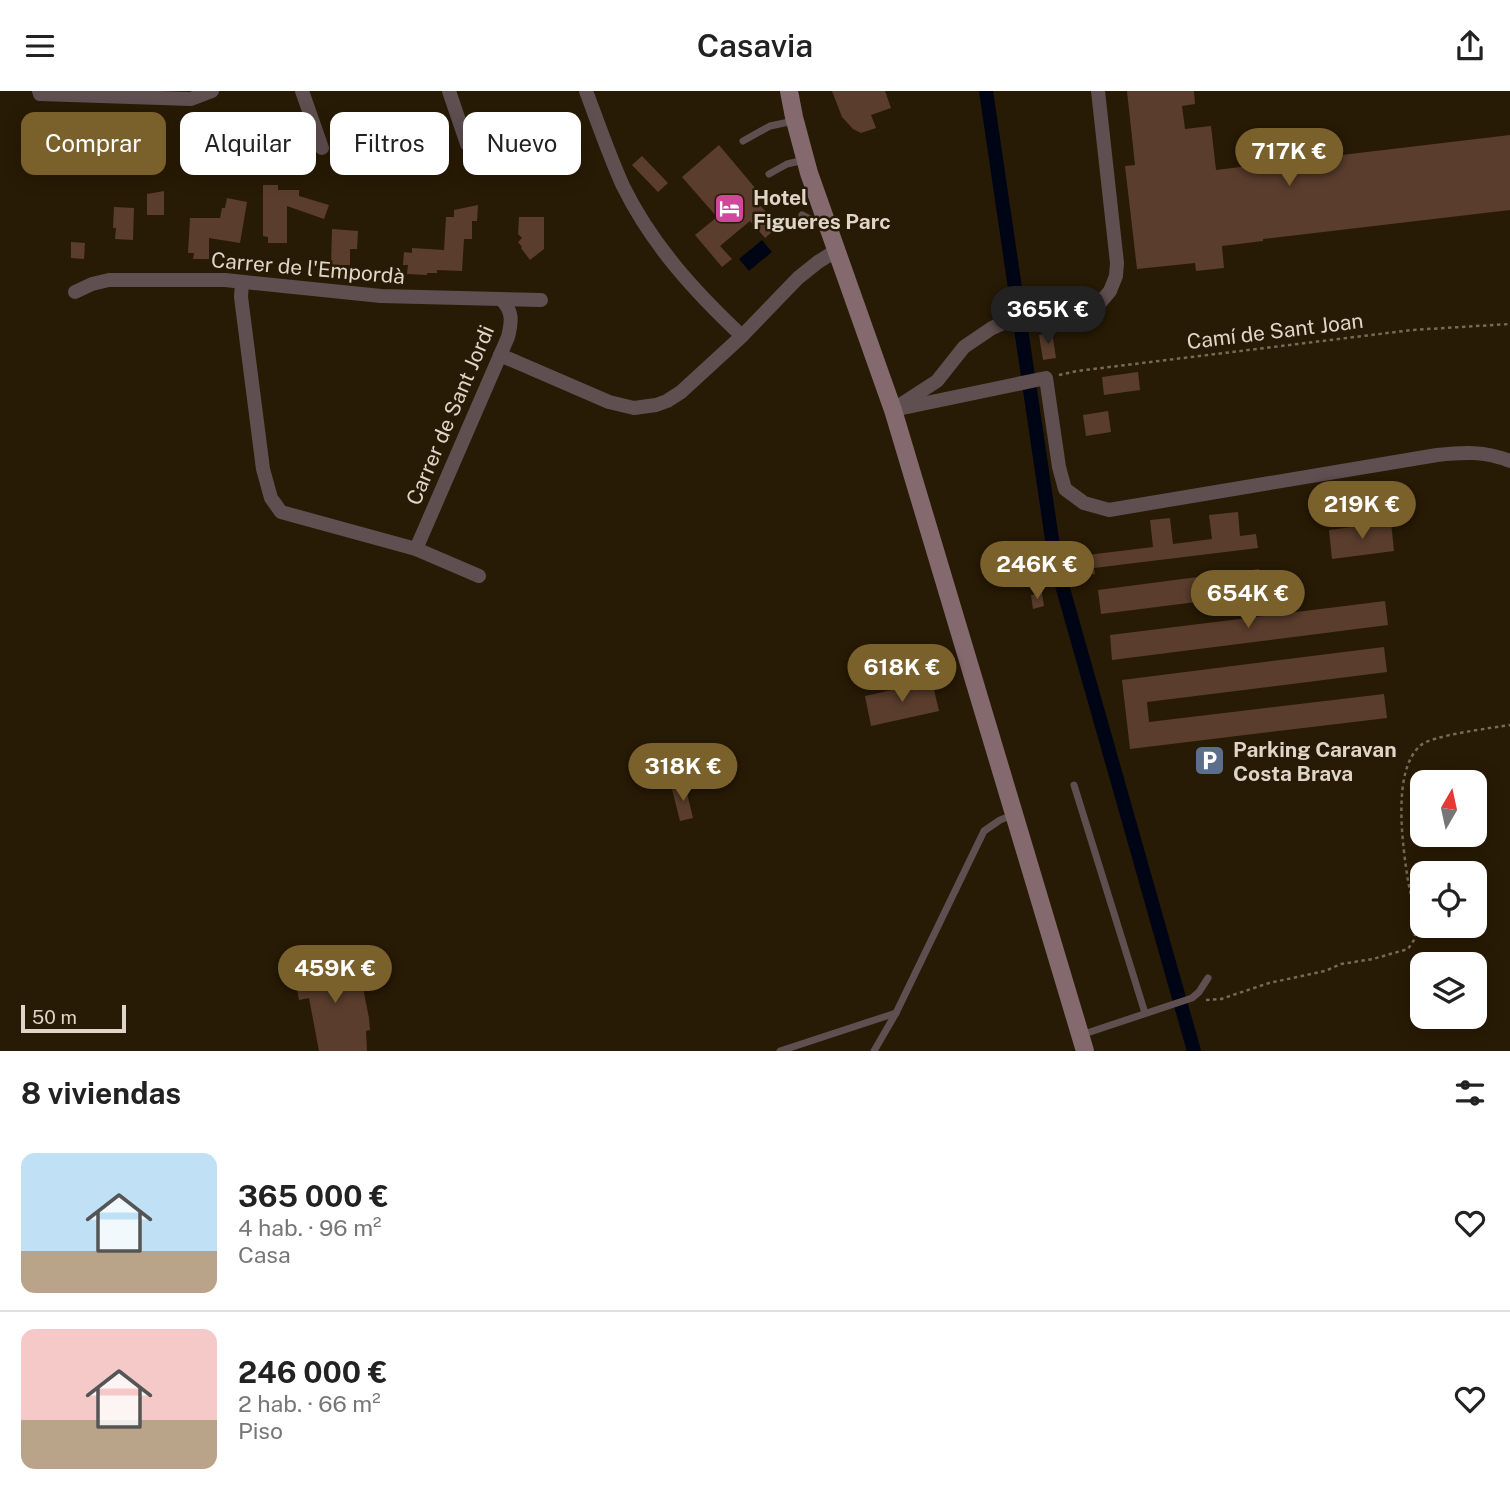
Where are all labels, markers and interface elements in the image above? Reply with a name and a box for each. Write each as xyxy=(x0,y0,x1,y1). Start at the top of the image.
icon: menu xyxy=(21,27,59,65)
text: Casavia xyxy=(697,27,813,64)
icon: share xyxy=(1451,27,1489,65)
chip: Comprar xyxy=(21,112,166,175)
chip: Alquilar xyxy=(180,112,316,175)
chip: Filtros xyxy=(330,112,449,175)
chip: Nuevo xyxy=(463,112,581,175)
pin: 717K € xyxy=(1232,129,1346,188)
text: 717K € xyxy=(1251,137,1327,164)
place label: Hotel Figueres Parc xyxy=(753,185,891,234)
hotel icon: Hotel Figueres Parc xyxy=(713,192,747,226)
street label: Carrer de l'Empordà xyxy=(210,247,406,289)
pin: 365K € xyxy=(991,287,1105,346)
text: 365K € xyxy=(1007,295,1089,322)
street label: Camí de Sant Joan xyxy=(1185,308,1365,354)
street label: Carrer de Sant Jordi xyxy=(401,321,499,509)
pin: 219K € xyxy=(1305,482,1419,541)
text: 219K € xyxy=(1324,490,1400,517)
pin: 246K € xyxy=(980,541,1094,601)
text: 246K € xyxy=(996,550,1078,577)
pin: 654K € xyxy=(1191,571,1305,630)
text: 654K € xyxy=(1207,579,1289,606)
pin: 618K € xyxy=(845,645,959,704)
text: 618K € xyxy=(863,653,941,680)
place label: Parking Caravan Costa Brava xyxy=(1233,737,1397,786)
pin: 318K € xyxy=(626,743,740,803)
parking icon: Parking Caravan Costa Brava xyxy=(1193,744,1227,778)
text: 318K € xyxy=(644,752,722,779)
north arrow xyxy=(1410,770,1488,847)
map controls xyxy=(1410,770,1487,1029)
button: locate xyxy=(1410,861,1487,938)
pin: 459K € xyxy=(278,946,392,1005)
button: layers xyxy=(1410,952,1487,1029)
text: 459K € xyxy=(294,954,376,981)
scale bar xyxy=(21,1002,126,1034)
text: 50 m xyxy=(32,1006,77,1028)
icon: filters xyxy=(1451,1074,1489,1112)
text: 8 viviendas xyxy=(21,1075,181,1111)
text: 365 000 € xyxy=(238,1178,389,1214)
icon: home xyxy=(77,1181,161,1265)
icon: heart xyxy=(1451,1204,1489,1242)
text: 4 hab. · 96 m² xyxy=(238,1214,382,1241)
text: Casa xyxy=(238,1241,291,1268)
text: 246 000 € xyxy=(238,1354,387,1390)
icon: home xyxy=(77,1357,161,1441)
icon: heart xyxy=(1451,1380,1489,1418)
text: 2 hab. · 66 m² xyxy=(238,1390,381,1417)
text: Piso xyxy=(238,1417,283,1444)

